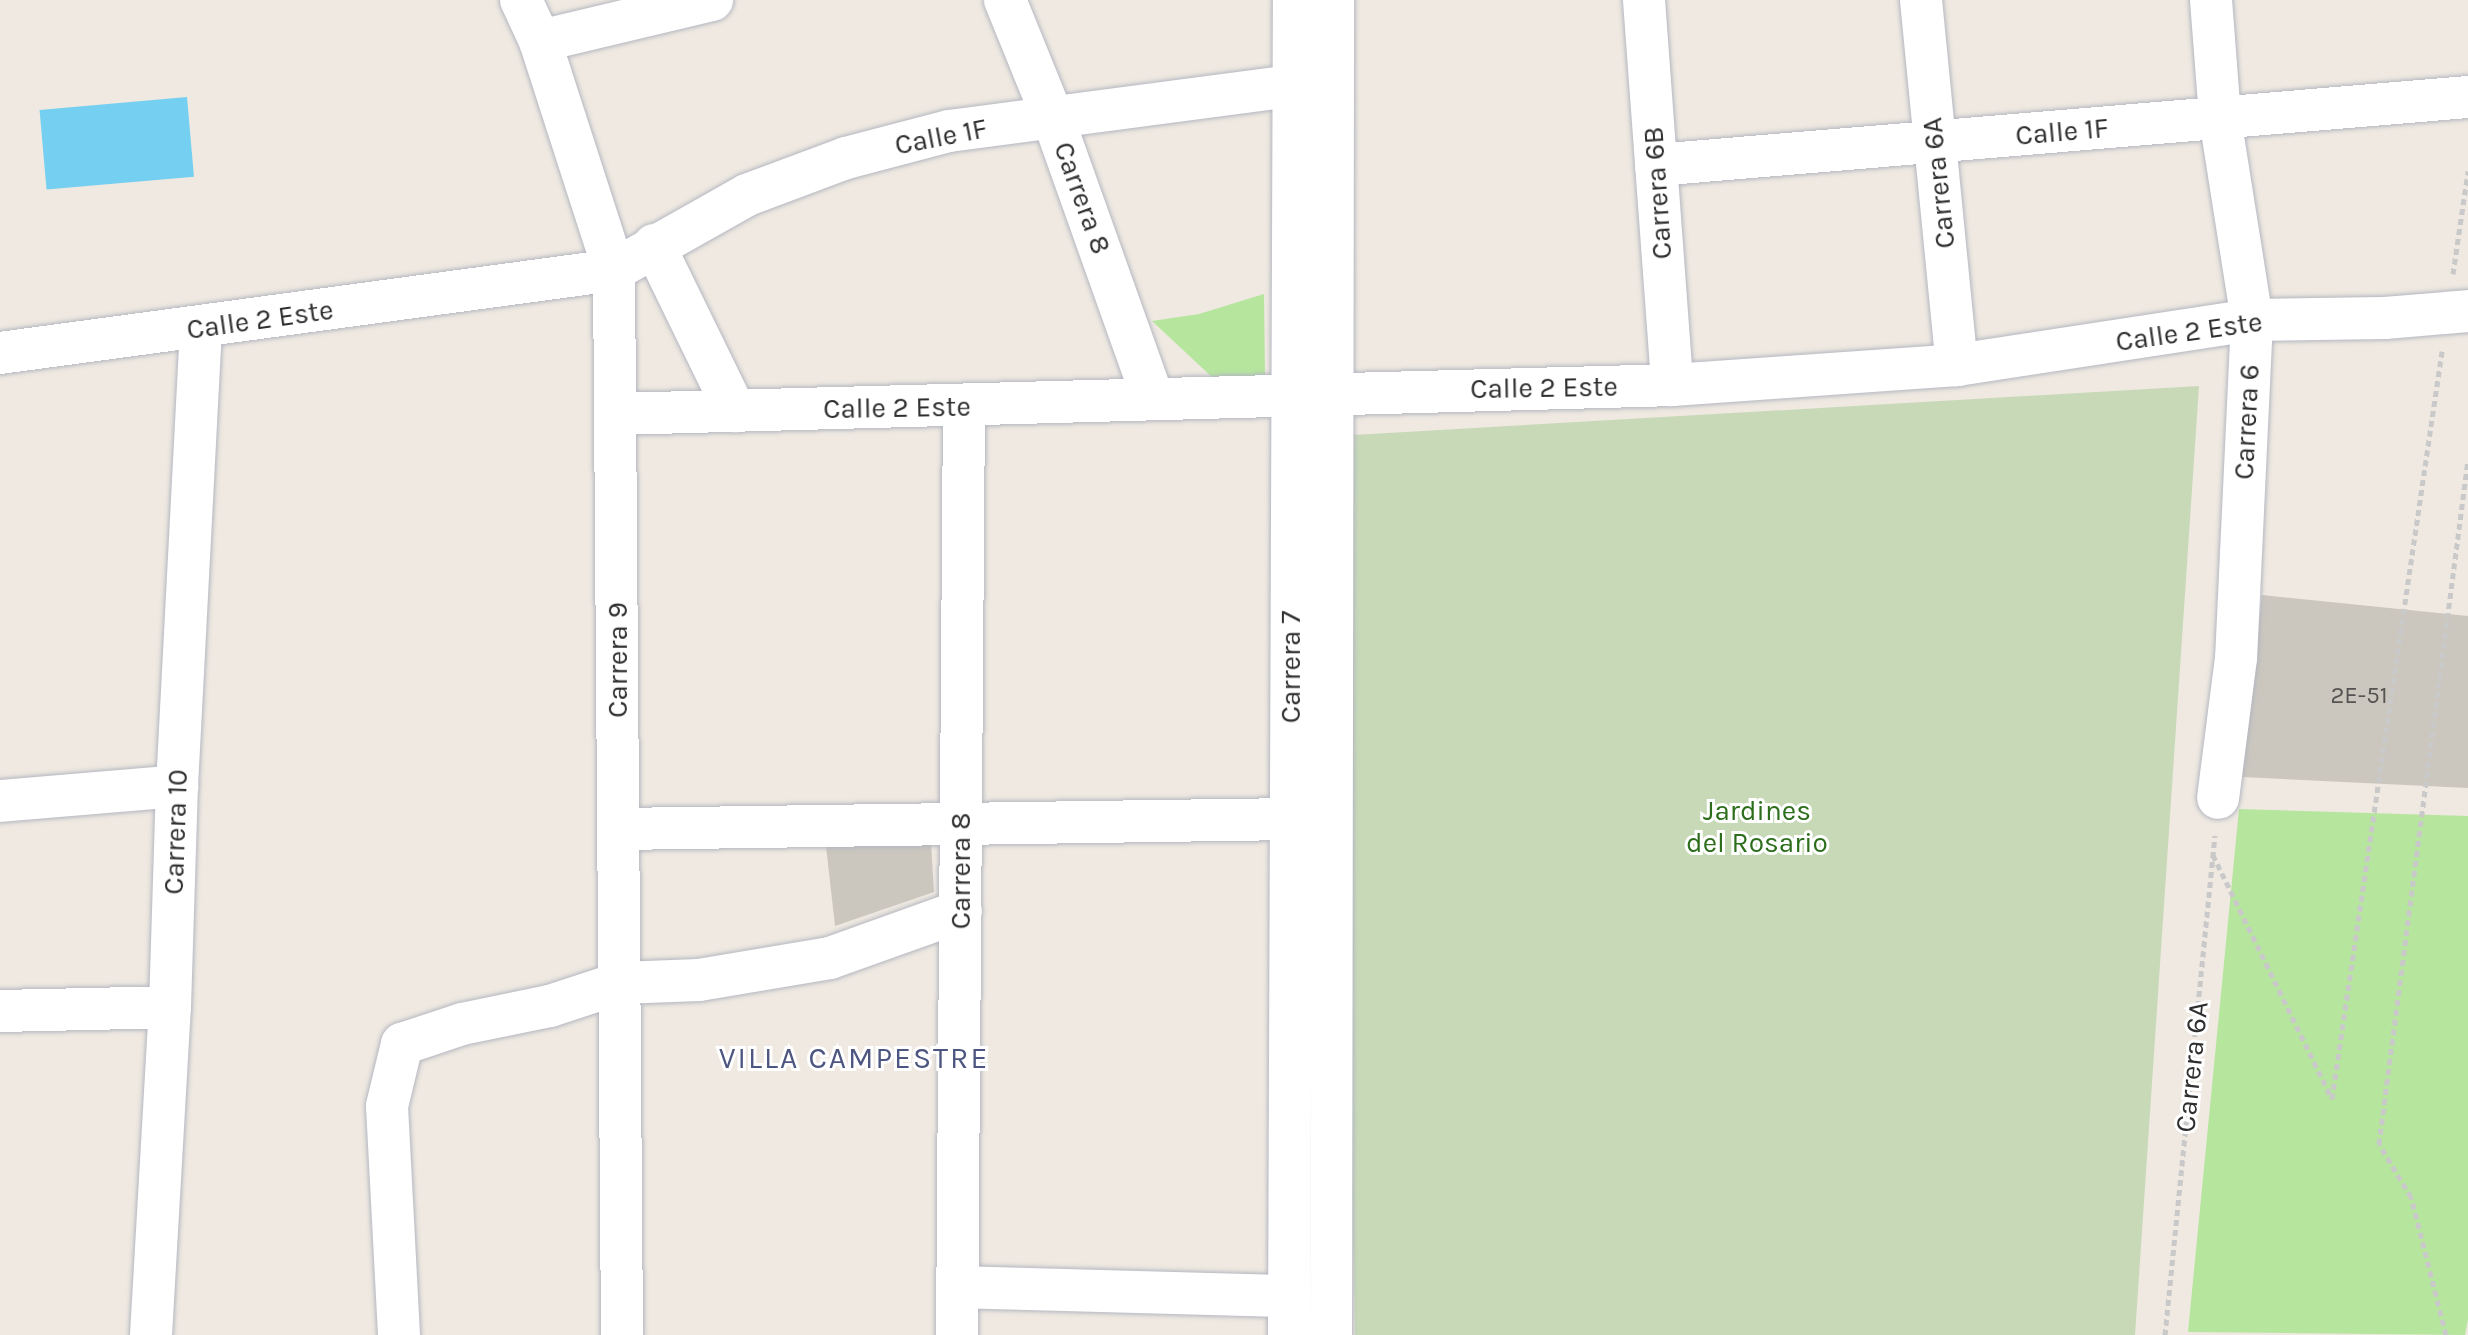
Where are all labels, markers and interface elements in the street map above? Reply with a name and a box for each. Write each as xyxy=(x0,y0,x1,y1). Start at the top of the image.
street label: Calle 1F xyxy=(2014,111,2110,153)
street label: Calle 1F xyxy=(892,112,990,162)
street label: Carrera 6A xyxy=(1915,116,1963,250)
street label: Carrera 6B xyxy=(1637,126,1679,260)
street label: Carrera 8 xyxy=(1046,137,1118,259)
street label: Calle 2 Este xyxy=(185,293,335,347)
street label: Calle 2 Este xyxy=(2114,305,2264,359)
street label: Carrera 6 xyxy=(2227,363,2267,481)
street label: Calle 2 Este xyxy=(1470,370,1618,406)
street label: Calle 2 Este xyxy=(823,390,971,426)
street label: Carrera 9 xyxy=(601,602,635,718)
street label: Carrera 7 xyxy=(1274,611,1308,723)
house number: 2E-51 xyxy=(2330,682,2388,710)
street label: Carrera 10 xyxy=(157,769,195,895)
park label: Jardines del Rosario xyxy=(1686,794,1828,860)
street label: Carrera 8 xyxy=(944,813,978,929)
street label: Carrera 6A xyxy=(2168,1000,2216,1134)
district label: VILLA CAMPESTRE xyxy=(719,1040,989,1076)

